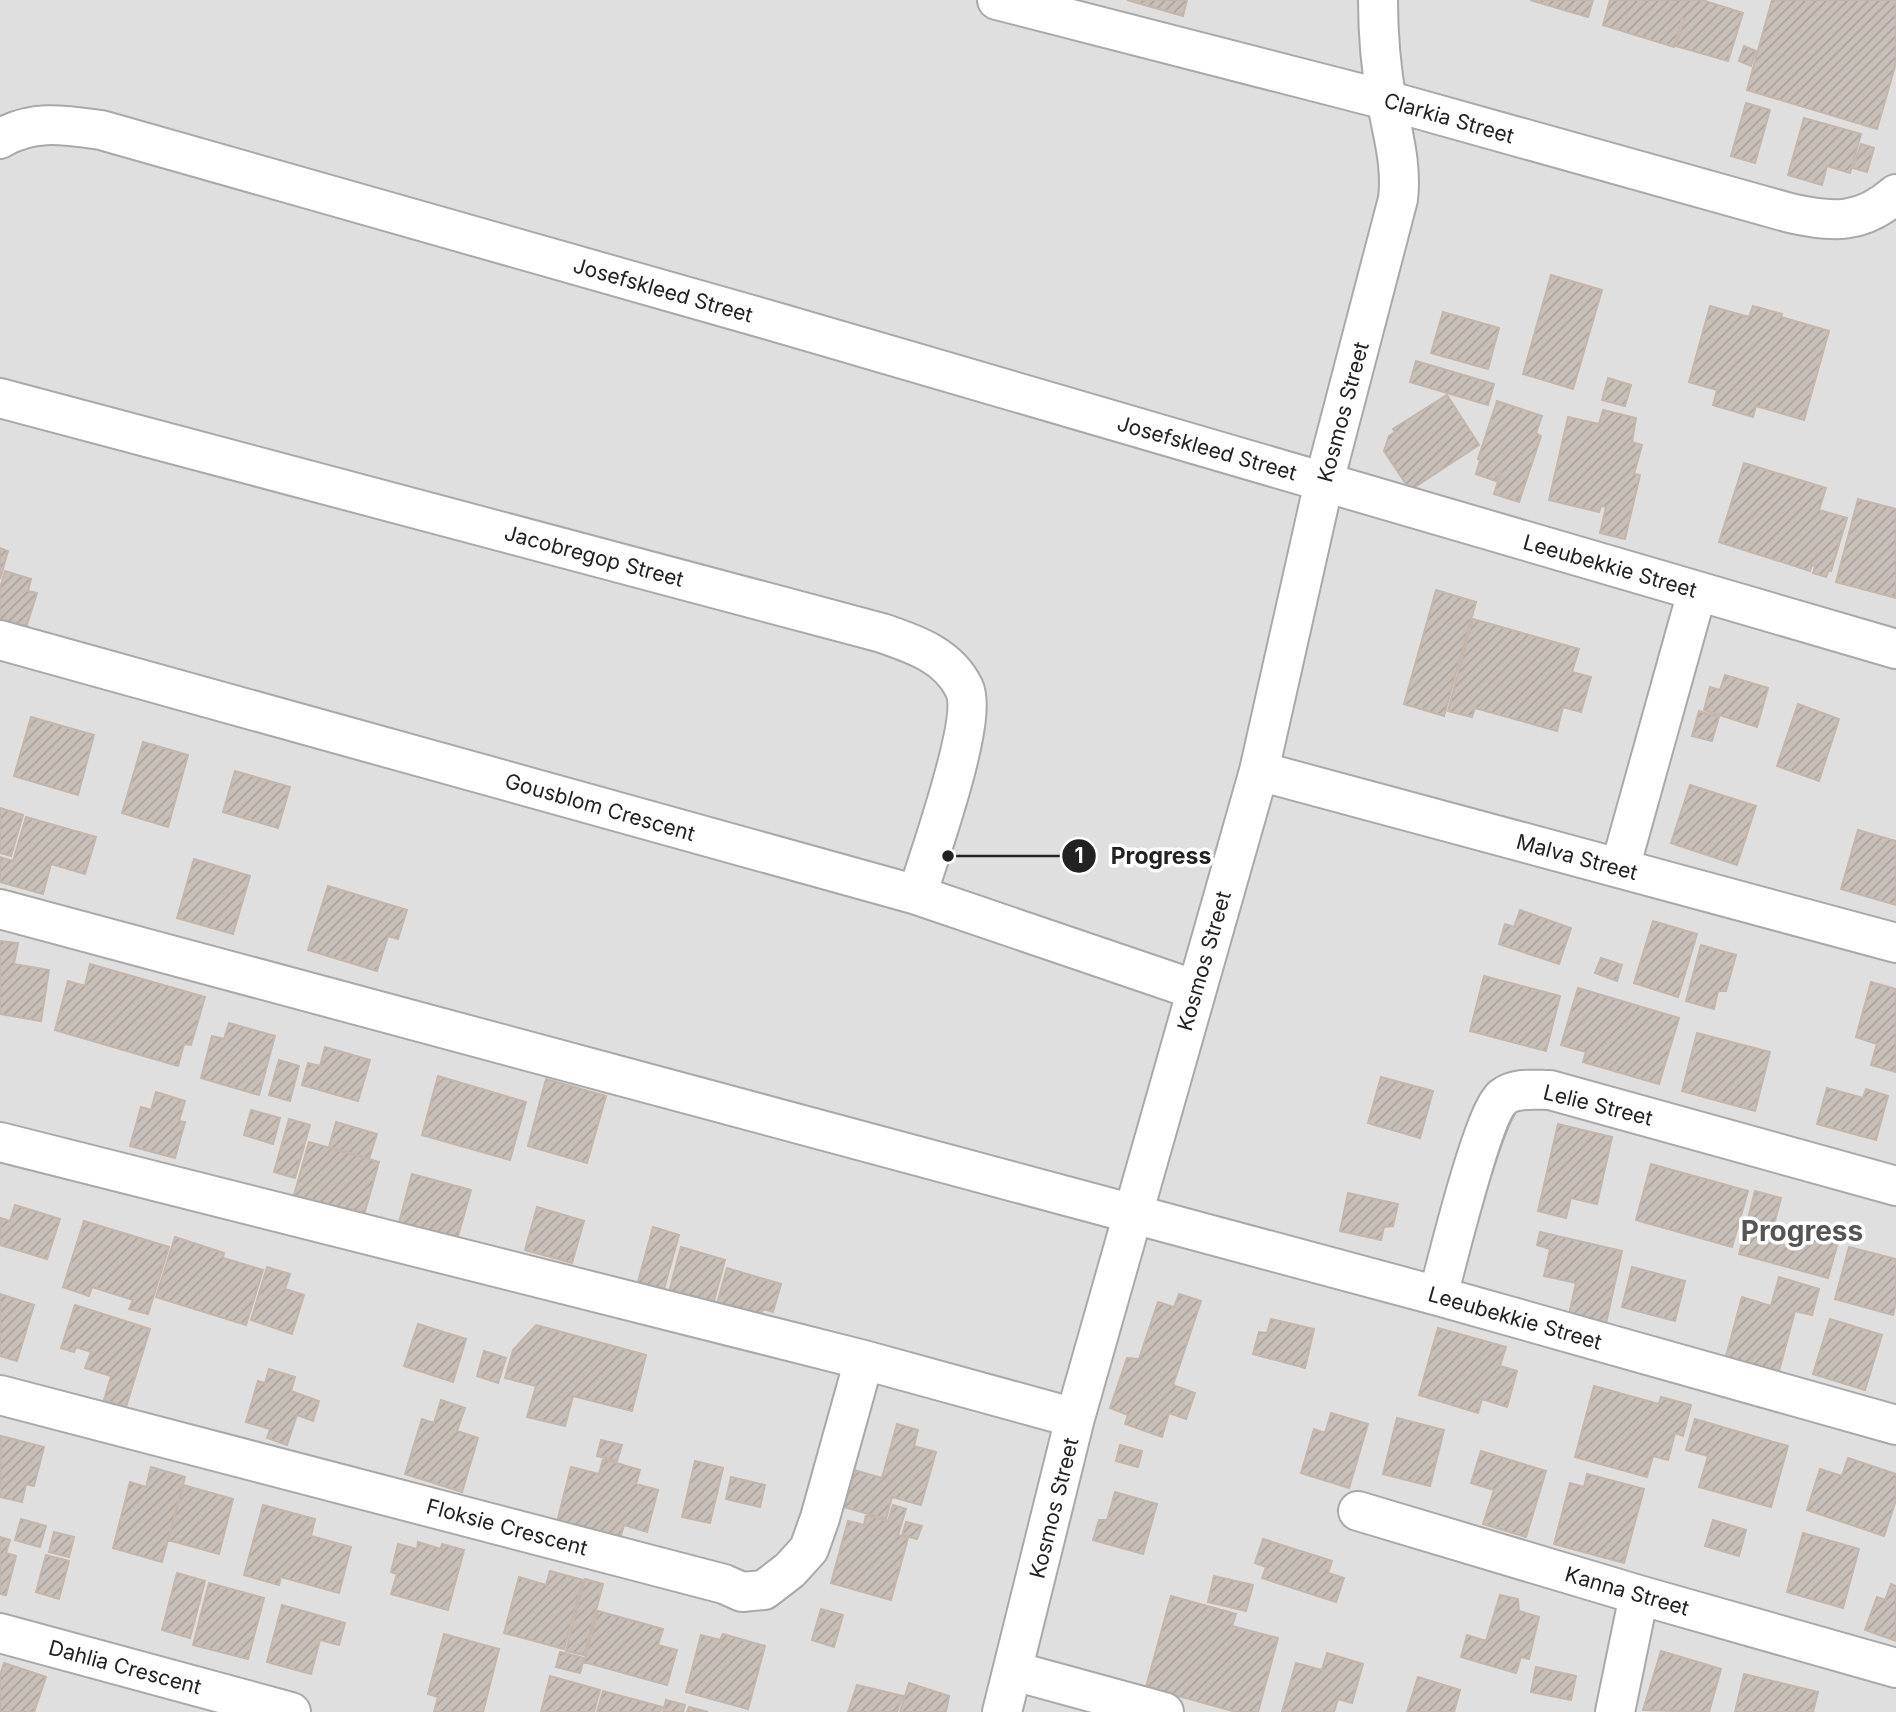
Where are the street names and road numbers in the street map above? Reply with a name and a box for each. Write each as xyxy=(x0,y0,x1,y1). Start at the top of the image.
street label: Clarkia Street xyxy=(1381,88,1517,149)
street label: Josefskleed Street xyxy=(570,252,756,328)
street label: Kosmos Street xyxy=(1312,339,1374,485)
street label: Josefskleed Street xyxy=(1114,410,1300,486)
street label: Jacobregop Street xyxy=(502,520,686,592)
street label: Leeubekkie Street xyxy=(1520,529,1700,603)
street label: Gousblom Crescent xyxy=(502,768,698,846)
street label: Malva Street xyxy=(1514,829,1641,885)
street label: Kosmos Street xyxy=(1172,888,1236,1034)
street label: Lelie Street xyxy=(1541,1079,1655,1131)
street label: Leeubekkie Street xyxy=(1425,1281,1605,1355)
street label: Kosmos Street xyxy=(1024,1435,1084,1581)
street label: Floksie Crescent xyxy=(424,1493,590,1561)
street label: Kanna Street xyxy=(1562,1561,1692,1621)
street label: Dahlia Crescent xyxy=(46,1635,204,1699)

